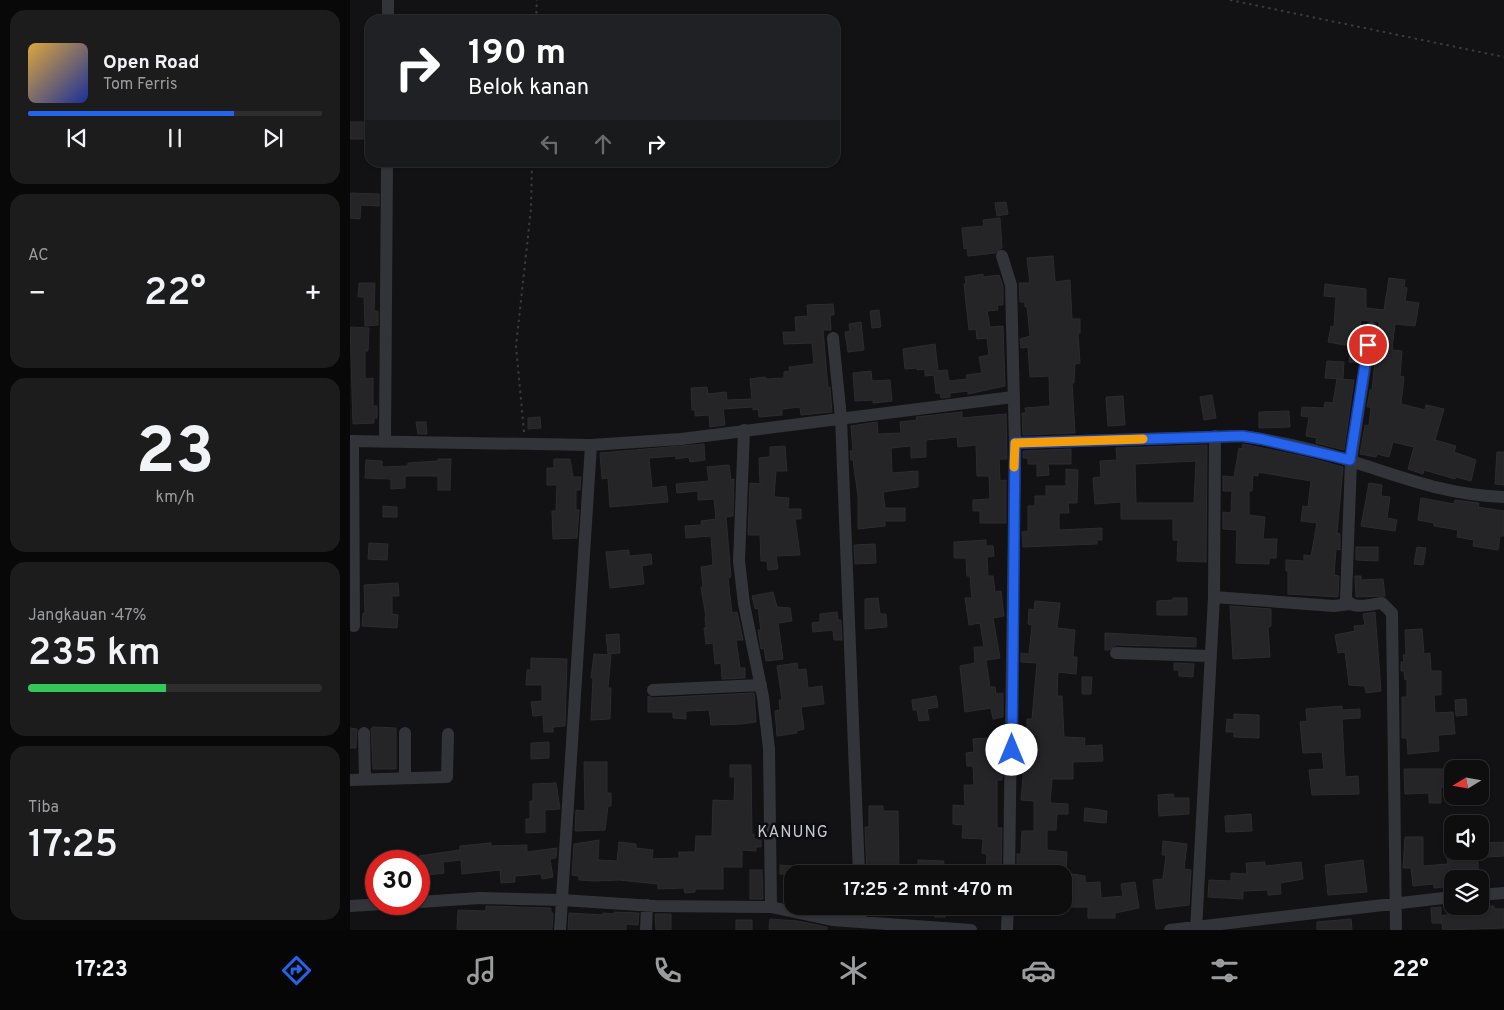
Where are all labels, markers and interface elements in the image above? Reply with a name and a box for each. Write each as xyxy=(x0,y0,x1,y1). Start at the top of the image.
text: 190 m xyxy=(468,32,566,76)
icon: right xyxy=(385,35,450,100)
text: Open Road xyxy=(103,51,199,75)
text: Tom Ferris xyxy=(103,75,177,95)
text: Belok kanan xyxy=(468,75,589,102)
icon: previous xyxy=(63,124,91,152)
icon: pause xyxy=(161,124,189,152)
icon: next xyxy=(259,124,287,152)
icon: left xyxy=(536,130,564,158)
icon: ahead xyxy=(589,130,617,158)
icon: right xyxy=(642,130,670,158)
text: AC xyxy=(28,246,49,266)
text: 22° xyxy=(144,270,206,319)
text: − xyxy=(28,277,46,313)
text: + xyxy=(304,277,322,313)
pin xyxy=(1347,324,1389,366)
icon: arrive xyxy=(1354,331,1382,359)
text: 23 xyxy=(136,414,214,496)
text: km/h xyxy=(156,488,194,508)
text: Jangkauan · 47% xyxy=(28,606,146,626)
text: 235 km xyxy=(28,630,161,679)
position arrow xyxy=(985,723,1037,775)
north arrow xyxy=(1444,760,1489,805)
map controls xyxy=(1444,760,1489,915)
text: Tiba xyxy=(28,798,59,818)
button: sound xyxy=(1444,815,1489,860)
text: 17:25 xyxy=(28,822,118,871)
district label: KANUNG xyxy=(757,823,829,843)
speed limit sign: 30 xyxy=(365,850,430,915)
button: layers xyxy=(1444,870,1489,915)
text: 17:25 · 2 mnt · 470 m xyxy=(843,878,1013,902)
icon: directions xyxy=(279,953,314,988)
icon: music xyxy=(464,953,499,988)
icon: phone xyxy=(650,953,685,988)
icon: climate xyxy=(836,953,871,988)
icon: car xyxy=(1021,953,1056,988)
icon: filters xyxy=(1207,953,1242,988)
text: 17:23 xyxy=(75,957,128,984)
text: 22° xyxy=(1393,957,1429,984)

